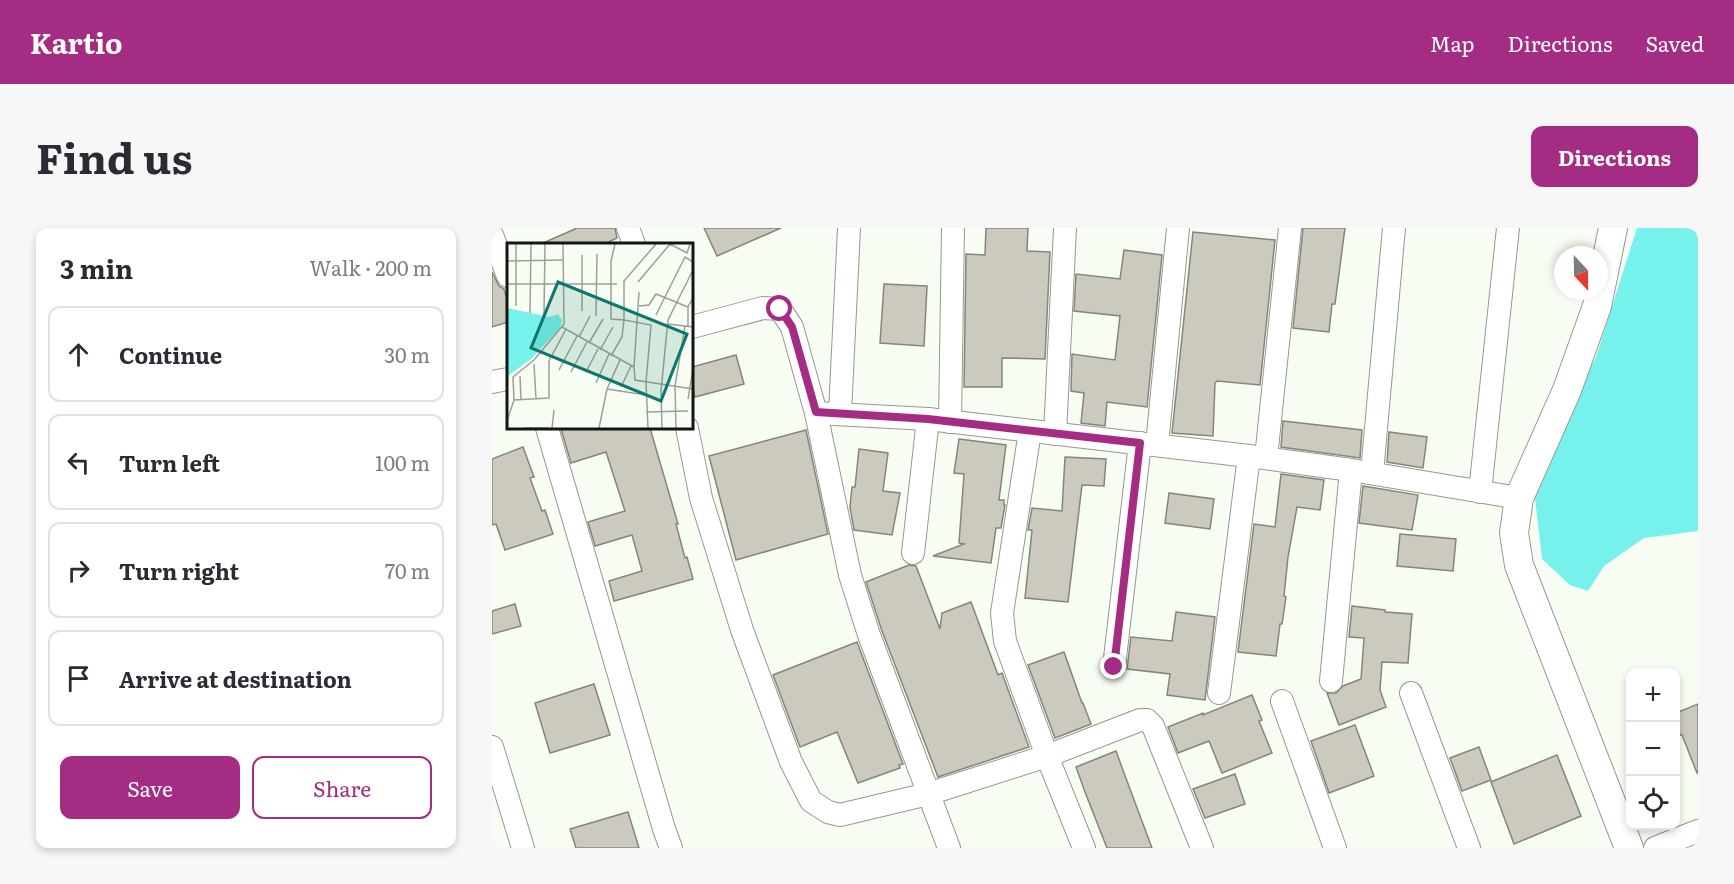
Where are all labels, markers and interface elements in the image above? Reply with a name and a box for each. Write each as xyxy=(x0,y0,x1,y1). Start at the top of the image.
text: Kartio xyxy=(30,21,123,63)
text: Map xyxy=(1430,27,1475,58)
text: Directions xyxy=(1508,27,1613,58)
text: Saved xyxy=(1646,27,1704,58)
text: Find us xyxy=(36,125,193,187)
button: Directions xyxy=(1531,126,1698,187)
inset map xyxy=(507,243,693,429)
north arrow xyxy=(1554,246,1608,300)
text: 3 min xyxy=(60,248,133,287)
text: Walk · 200 m xyxy=(309,252,432,282)
route start xyxy=(766,295,792,321)
icon: ahead xyxy=(62,338,95,371)
text: Continue xyxy=(119,338,222,371)
text: 30 m xyxy=(384,339,430,369)
icon: left xyxy=(62,446,95,479)
text: Turn left xyxy=(119,446,220,479)
text: 100 m xyxy=(375,447,430,477)
icon: right xyxy=(62,554,95,587)
text: Turn right xyxy=(119,554,239,587)
text: 70 m xyxy=(385,555,430,585)
route end xyxy=(1100,653,1126,679)
icon: arrive xyxy=(62,662,95,695)
text: Arrive at destination xyxy=(119,662,352,695)
map controls xyxy=(1626,668,1680,830)
button: + xyxy=(1626,668,1680,722)
button: − xyxy=(1626,722,1680,776)
button: Save xyxy=(60,756,240,819)
button: Share xyxy=(252,756,432,819)
button: locate xyxy=(1626,776,1680,830)

